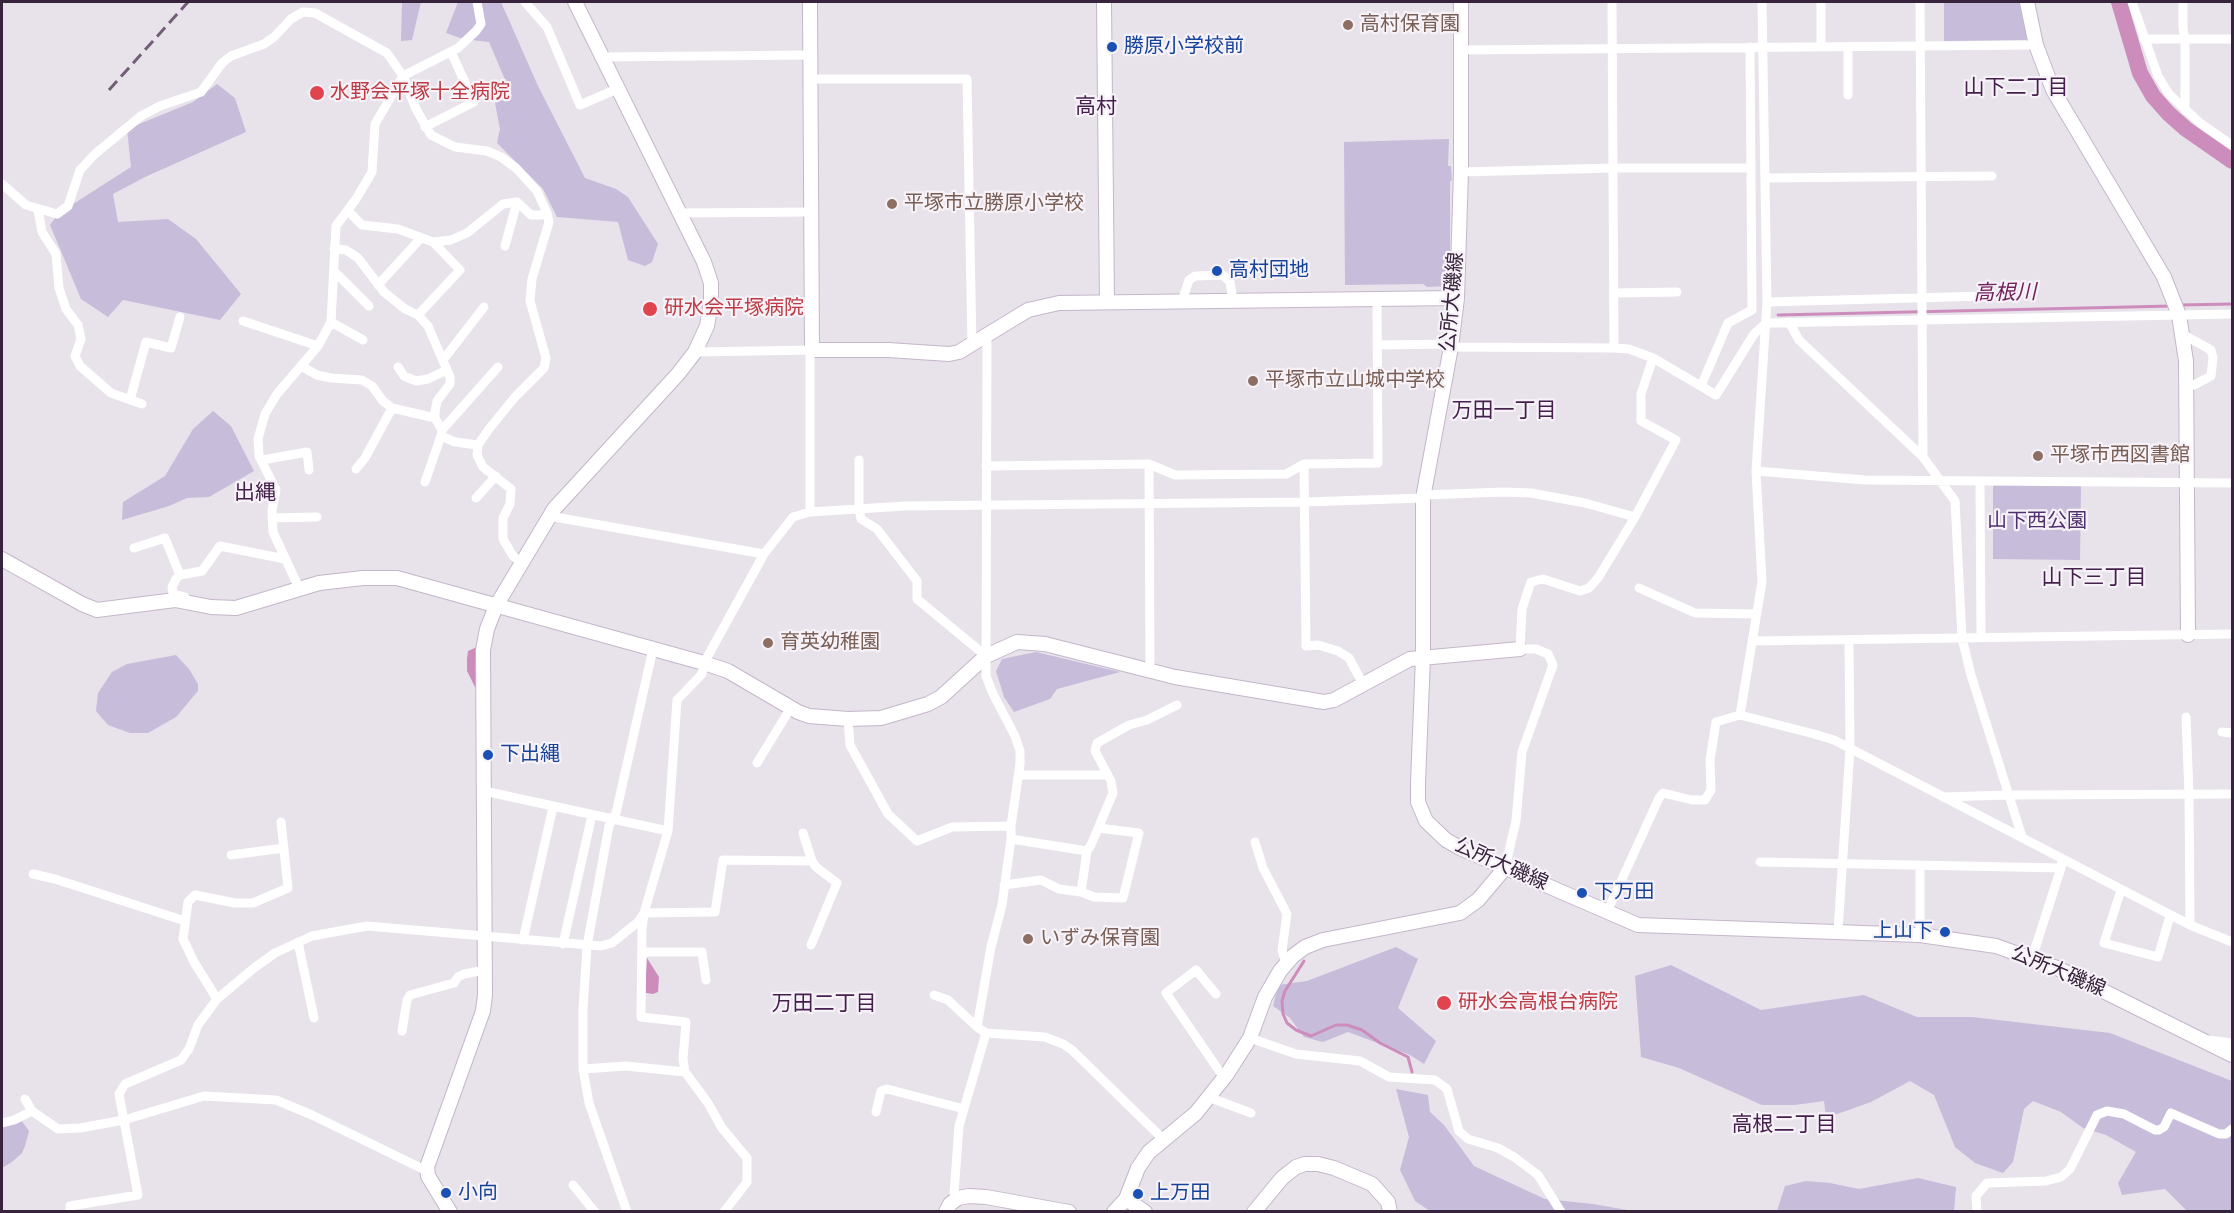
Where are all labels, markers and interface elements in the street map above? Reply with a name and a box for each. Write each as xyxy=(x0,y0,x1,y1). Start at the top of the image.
place label: 高村保育園 xyxy=(1360,13,1460,37)
marker: 高村保育園 xyxy=(1341,18,1355,32)
place label: 勝原小学校前 xyxy=(1124,35,1244,59)
marker: 勝原小学校前 xyxy=(1105,40,1119,54)
district label: 山下二丁目 xyxy=(1964,76,2068,102)
place label: 水野会平塚十全病院 xyxy=(330,81,510,105)
marker: 水野会平塚十全病院 xyxy=(308,84,326,102)
district label: 高村 xyxy=(1075,95,1117,121)
place label: 平塚市立勝原小学校 xyxy=(904,192,1084,216)
marker: 平塚市立勝原小学校 xyxy=(885,197,899,211)
street label: 公所大磯線 xyxy=(1437,251,1469,353)
place label: 高村団地 xyxy=(1229,259,1309,283)
marker: 高村団地 xyxy=(1210,264,1224,278)
water label: 高根川 xyxy=(1973,281,2037,307)
place label: 研水会平塚病院 xyxy=(664,297,804,321)
marker: 研水会平塚病院 xyxy=(641,300,659,318)
place label: 平塚市立山城中学校 xyxy=(1265,369,1445,393)
marker: 平塚市立山城中学校 xyxy=(1246,374,1260,388)
district label: 万田一丁目 xyxy=(1452,399,1556,425)
place label: 平塚市西図書館 xyxy=(2050,444,2190,468)
marker: 平塚市西図書館 xyxy=(2031,449,2045,463)
district label: 出縄 xyxy=(234,481,276,507)
park label: 山下西公園 xyxy=(1987,510,2087,534)
district label: 山下三丁目 xyxy=(2042,566,2146,592)
place label: 育英幼稚園 xyxy=(780,631,880,655)
marker: 育英幼稚園 xyxy=(761,636,775,650)
place label: 下出縄 xyxy=(500,743,560,767)
marker: 下出縄 xyxy=(481,748,495,762)
street label: 公所大磯線 xyxy=(1450,834,1552,896)
place label: 下万田 xyxy=(1594,881,1654,905)
marker: 下万田 xyxy=(1575,886,1589,900)
place label: 上山下 xyxy=(1873,920,1933,944)
marker: 上山下 xyxy=(1938,925,1952,939)
place label: いずみ保育園 xyxy=(1040,927,1160,951)
marker: いずみ保育園 xyxy=(1021,932,1035,946)
street label: 公所大磯線 xyxy=(2007,941,2109,1003)
place label: 研水会高根台病院 xyxy=(1458,991,1618,1015)
district label: 万田二丁目 xyxy=(772,992,876,1018)
marker: 研水会高根台病院 xyxy=(1435,994,1453,1012)
district label: 高根二丁目 xyxy=(1732,1113,1836,1139)
place label: 小向 xyxy=(458,1181,498,1205)
place label: 上万田 xyxy=(1150,1182,1210,1206)
marker: 小向 xyxy=(439,1186,453,1200)
marker: 上万田 xyxy=(1131,1187,1145,1201)

